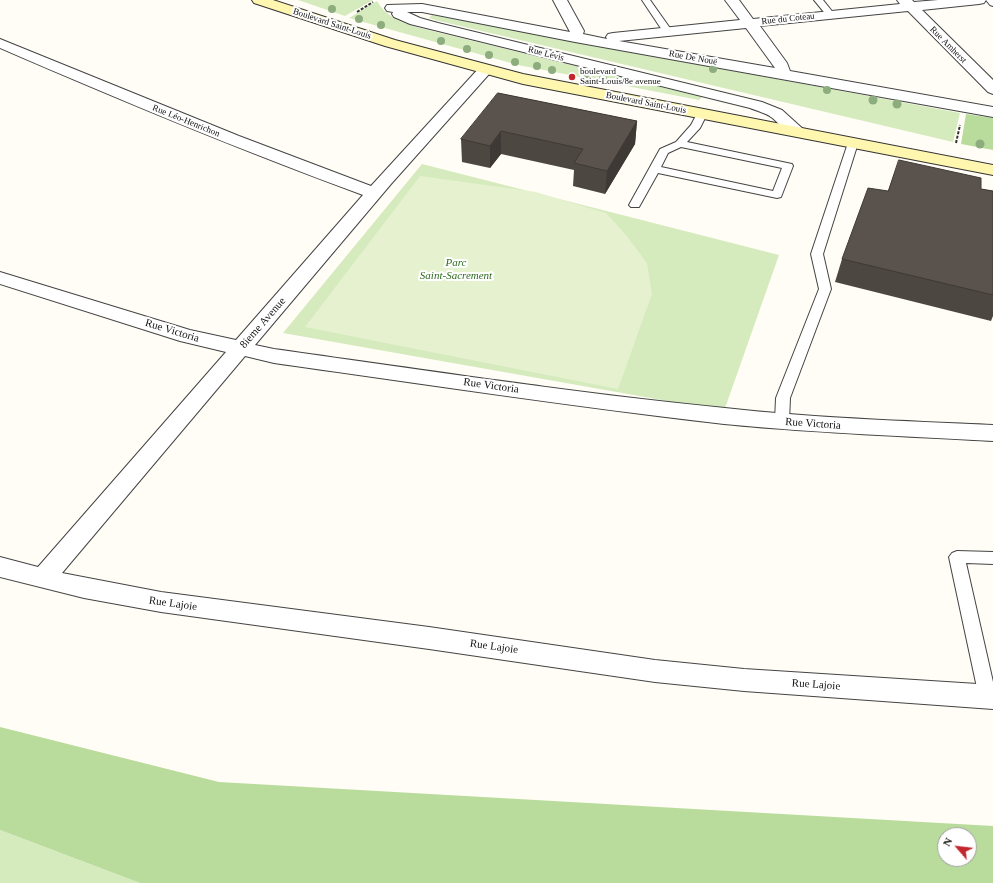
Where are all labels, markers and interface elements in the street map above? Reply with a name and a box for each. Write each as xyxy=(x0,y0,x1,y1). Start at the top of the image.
street label: Boulevard Saint-Louis xyxy=(291,6,373,42)
street label: Rue du Coteau xyxy=(761,11,815,27)
street label: Rue Amherst xyxy=(927,24,969,66)
street label: Rue Lévis xyxy=(527,44,565,64)
street label: Rue De Nouë xyxy=(668,48,718,68)
place label: boulevard Saint-Louis/8e avenue xyxy=(580,67,661,88)
marker: boulevard Saint-Louis/8e avenue xyxy=(567,72,577,82)
street label: Boulevard Saint-Louis xyxy=(605,90,687,116)
street label: Rue Léo-Henrichon xyxy=(151,103,221,139)
park label: Parc Saint-Sacrement xyxy=(420,256,492,282)
street label: 8ieme Avenue xyxy=(237,295,289,351)
street label: Rue Victoria xyxy=(143,317,201,345)
street label: Rue Victoria xyxy=(462,376,520,396)
street label: Rue Victoria xyxy=(785,415,841,433)
street label: Rue Lajoie xyxy=(148,594,198,614)
street label: Rue Lajoie xyxy=(469,637,519,657)
street label: Rue Lajoie xyxy=(791,677,841,693)
north arrow xyxy=(937,827,977,867)
text: N xyxy=(940,836,954,848)

